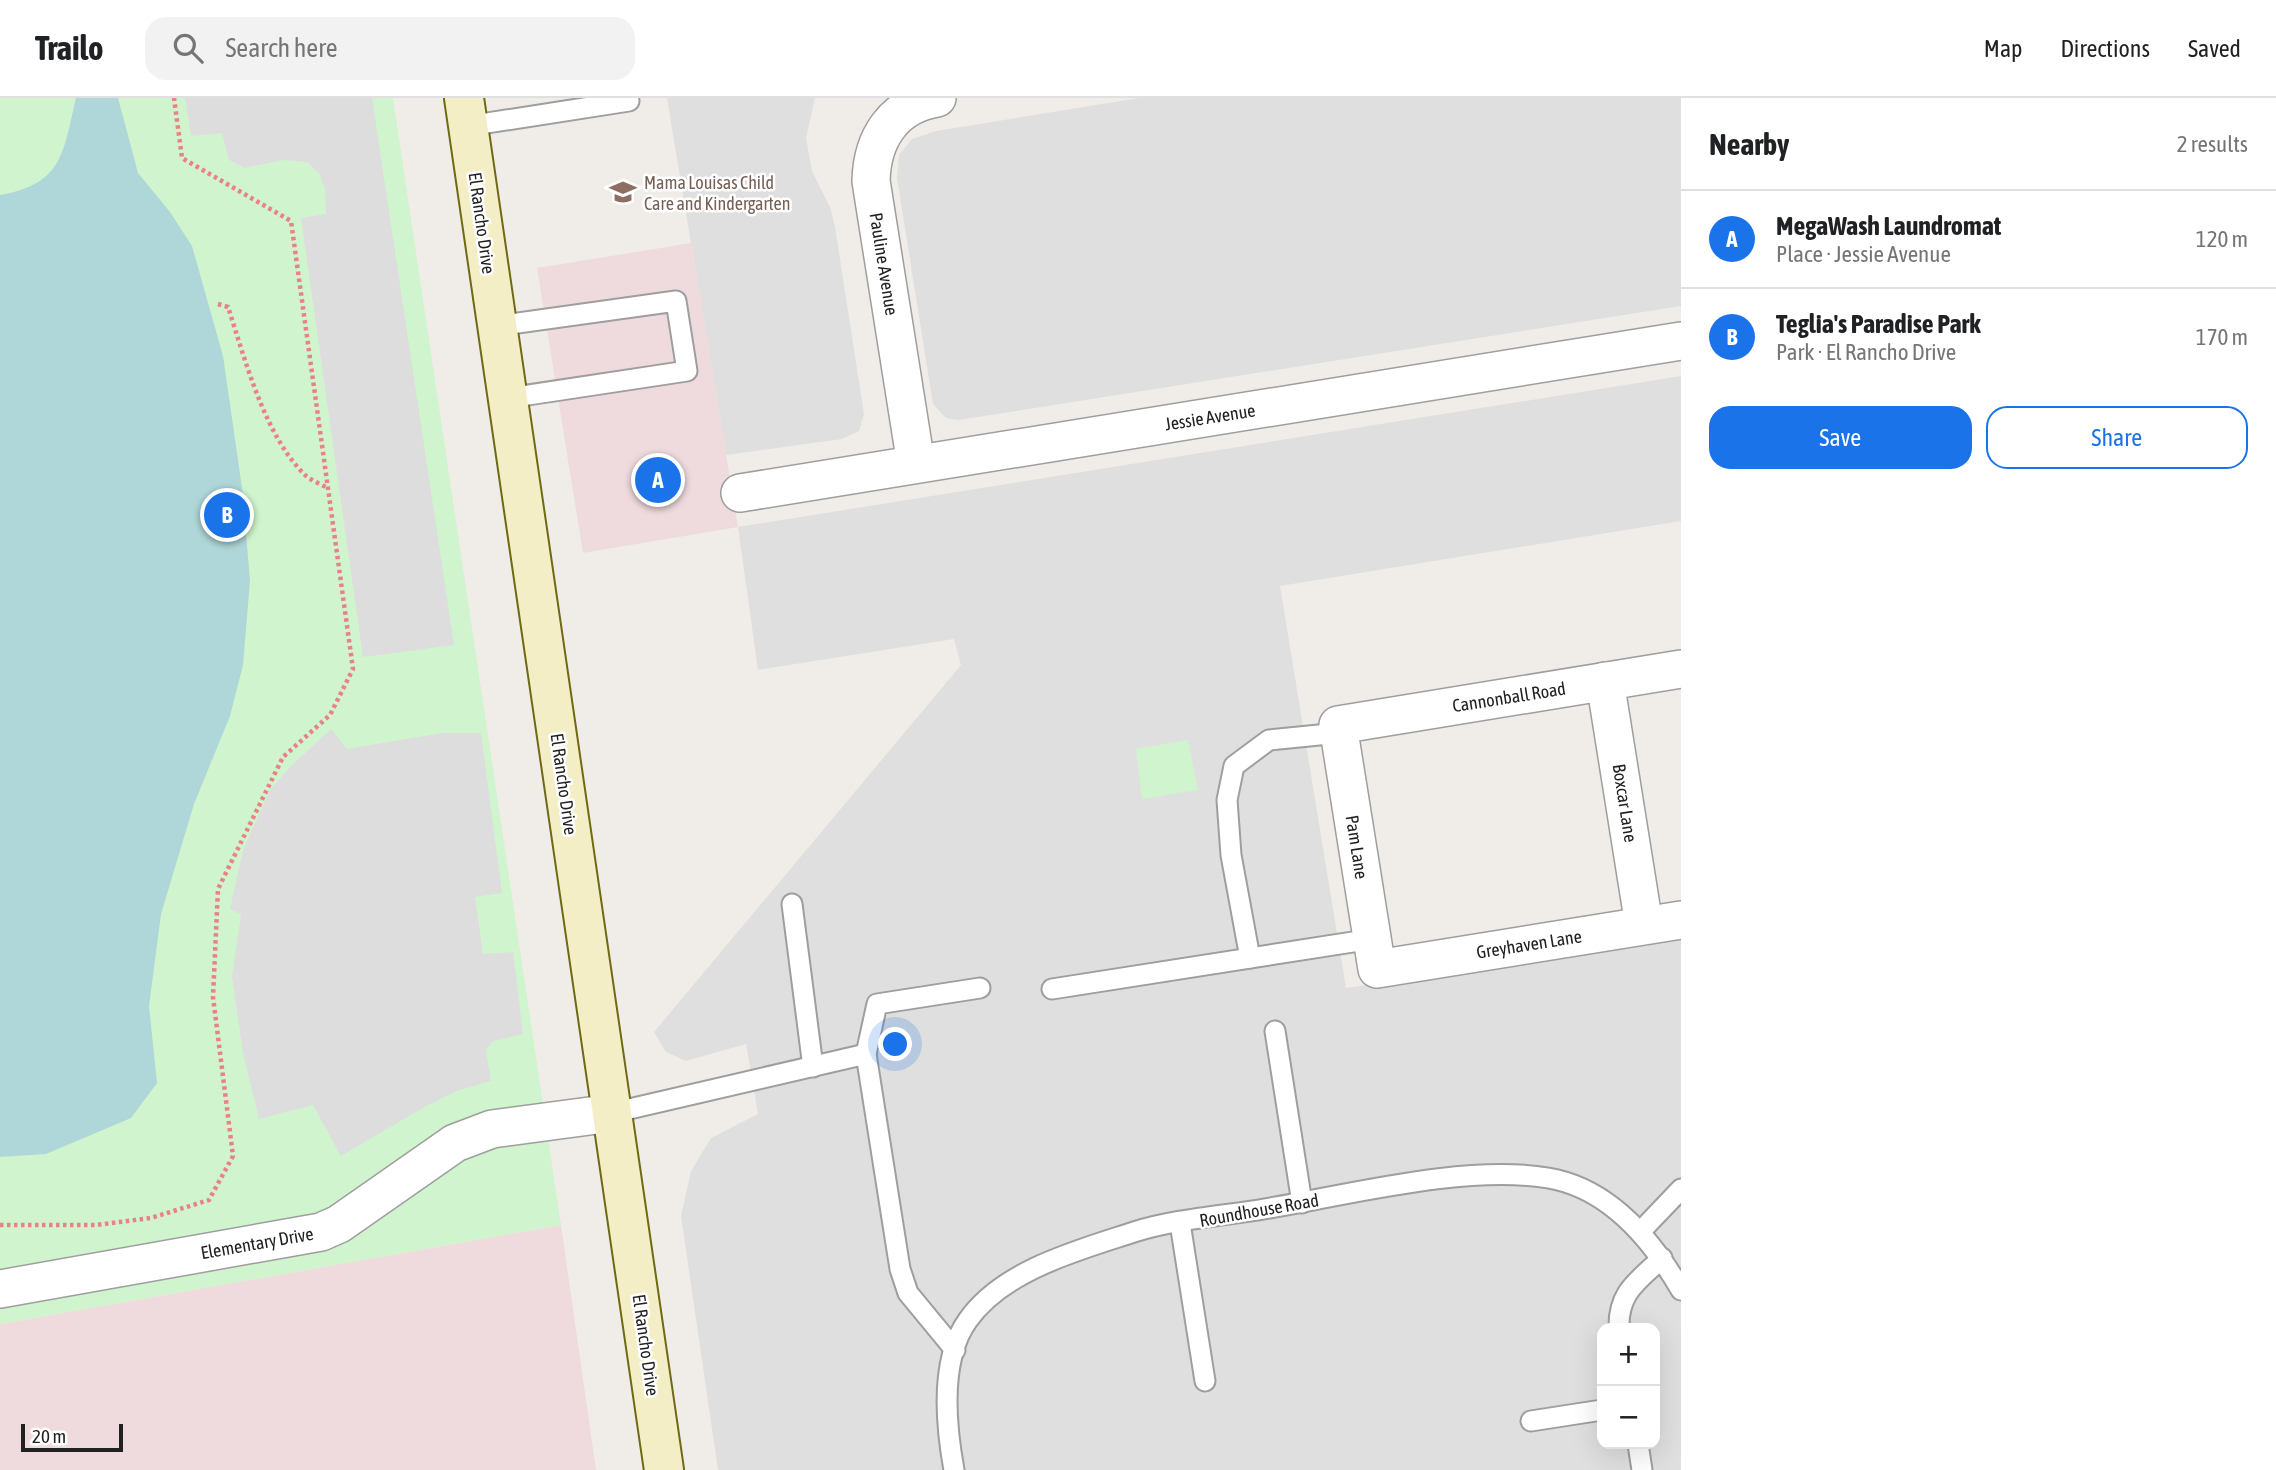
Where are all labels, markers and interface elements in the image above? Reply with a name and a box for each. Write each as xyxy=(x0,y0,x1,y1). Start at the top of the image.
search box xyxy=(145,17,635,80)
text: Trailo xyxy=(35,29,103,67)
icon: search xyxy=(169,29,207,67)
text: Search here xyxy=(225,33,338,63)
text: Map xyxy=(1984,35,2022,62)
text: Directions xyxy=(2060,35,2150,62)
text: Saved xyxy=(2188,35,2241,62)
text: Nearby xyxy=(1709,127,1789,161)
text: 2 results xyxy=(2177,131,2248,157)
street label: El Rancho Drive xyxy=(464,171,500,275)
place label: Mama Louisas Child Care and Kindergarten xyxy=(644,172,790,214)
school or university icon: Mama Louisas Child Care and Kindergarten xyxy=(608,177,638,207)
street label: Pauline Avenue xyxy=(866,211,902,317)
text: MegaWash Laundromat xyxy=(1776,211,2001,241)
text: A xyxy=(1726,226,1738,252)
text: 120 m xyxy=(2196,226,2248,252)
text: Place · Jessie Avenue xyxy=(1776,241,1951,267)
text: Teglia's Paradise Park xyxy=(1776,309,1981,339)
text: B xyxy=(1727,324,1737,350)
text: 170 m xyxy=(2196,324,2248,350)
text: Park · El Rancho Drive xyxy=(1776,339,1956,365)
street label: Jessie Avenue xyxy=(1163,399,1257,435)
button: Save xyxy=(1709,406,1972,469)
button: Share xyxy=(1986,406,2248,469)
pin: A xyxy=(635,454,681,506)
pin: B xyxy=(204,489,250,541)
street label: Cannonball Road xyxy=(1451,678,1567,716)
street label: El Rancho Drive xyxy=(546,732,582,836)
street label: Boxcar Lane xyxy=(1608,762,1642,844)
street label: Pam Lane xyxy=(1342,814,1372,880)
street label: Greyhaven Lane xyxy=(1475,925,1583,963)
your location xyxy=(878,1027,912,1061)
street label: Roundhouse Road xyxy=(1198,1189,1320,1231)
street label: Elementary Drive xyxy=(199,1223,315,1263)
street label: El Rancho Drive xyxy=(628,1293,664,1397)
map controls xyxy=(1597,1323,1660,1449)
button: + xyxy=(1597,1323,1660,1386)
button: − xyxy=(1597,1386,1660,1449)
scale bar xyxy=(21,1421,122,1453)
text: 20 m xyxy=(32,1425,66,1447)

